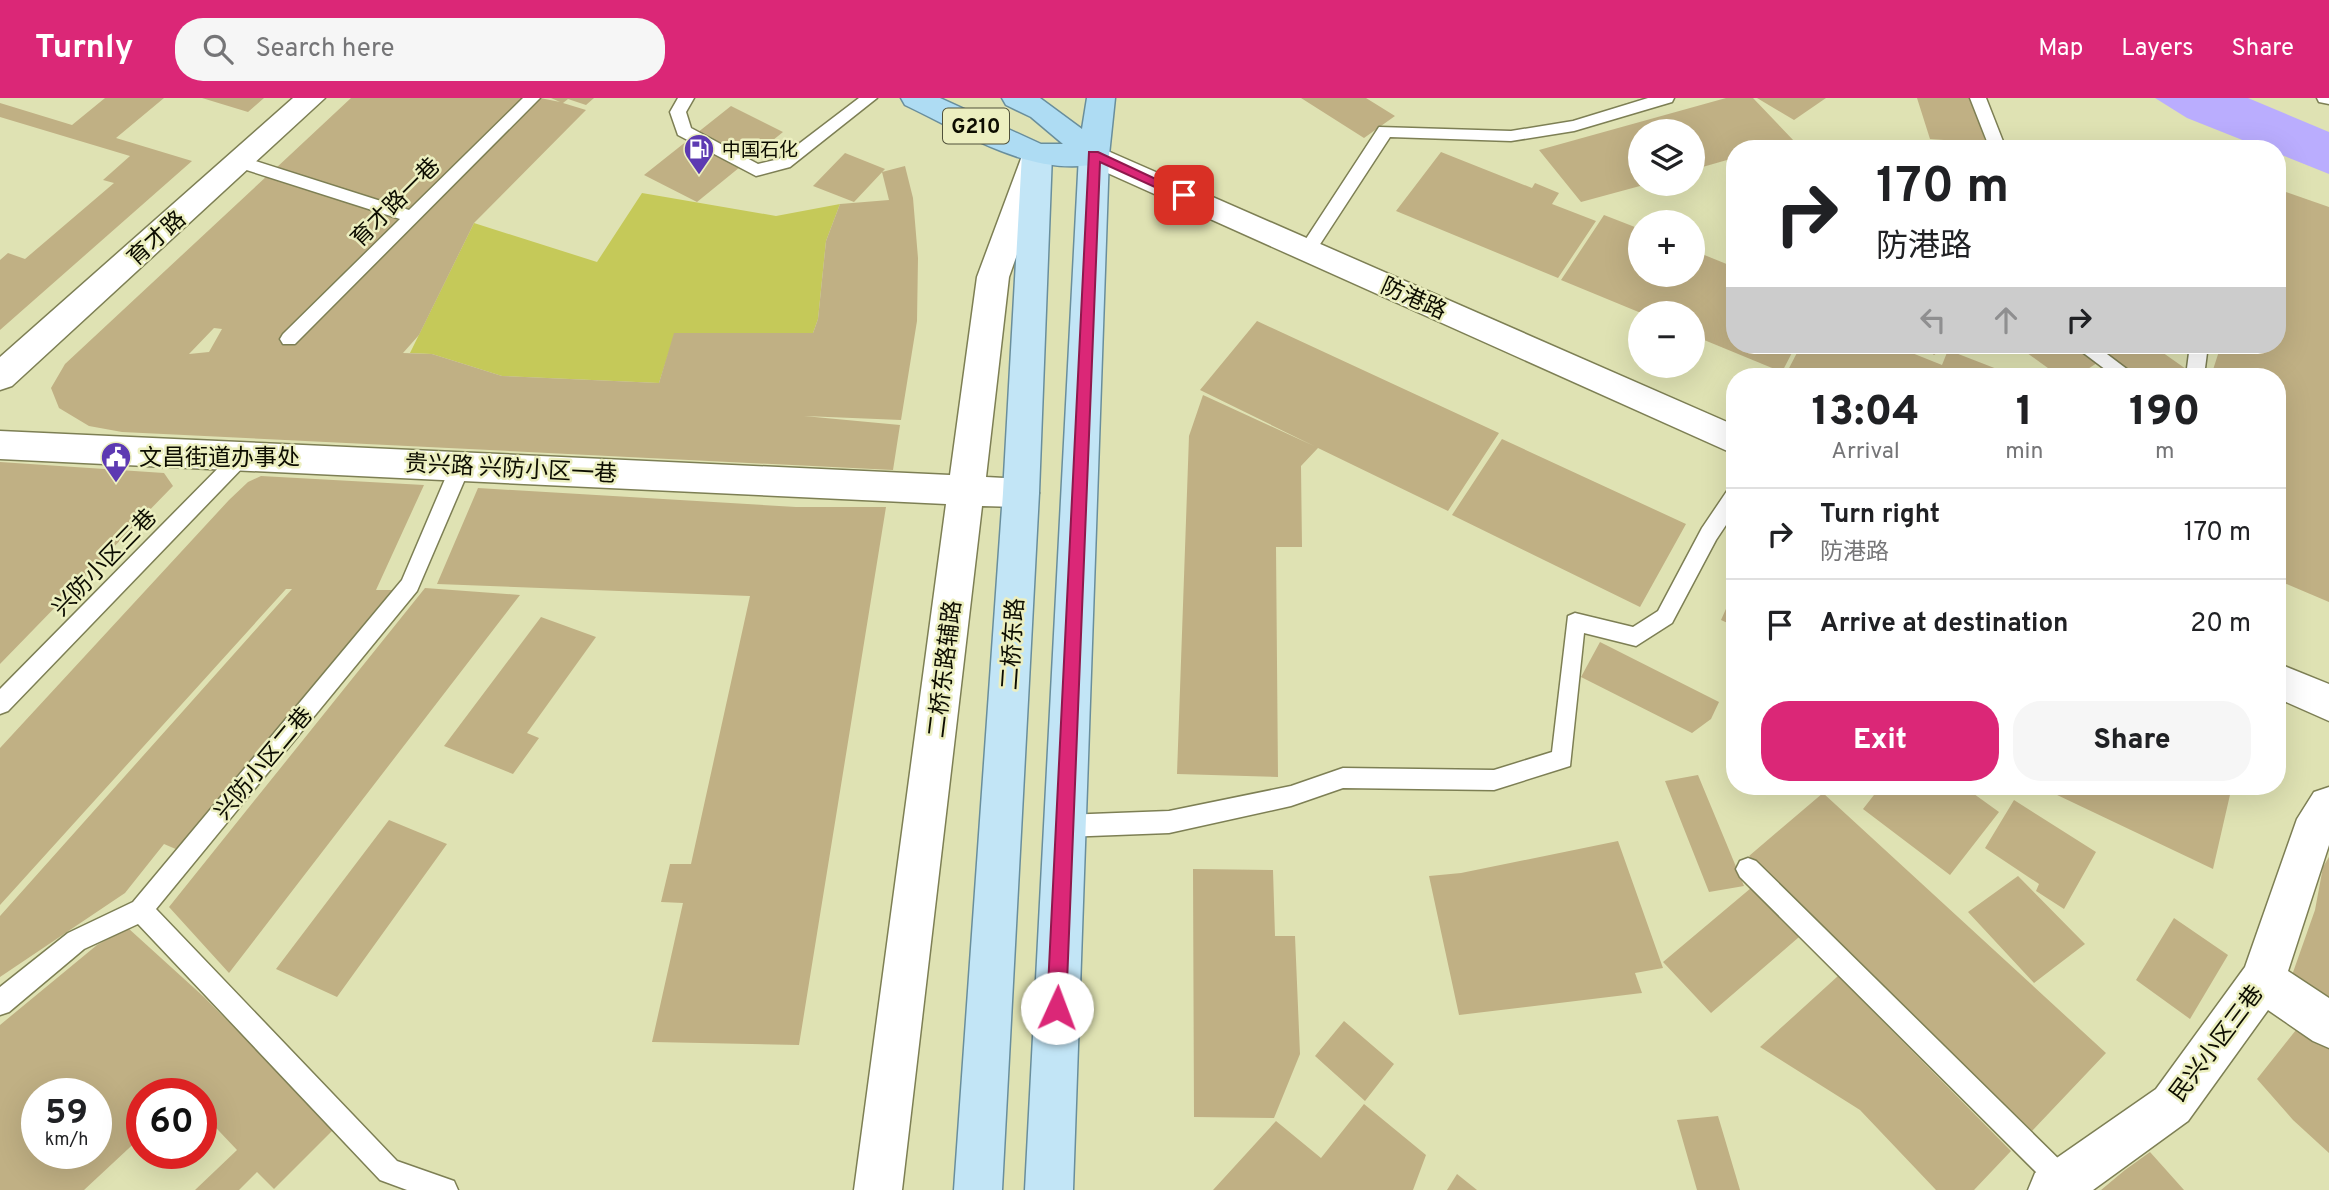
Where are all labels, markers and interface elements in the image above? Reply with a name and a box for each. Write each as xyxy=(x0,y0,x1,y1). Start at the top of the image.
search box xyxy=(175,18,665,81)
text: Turnly xyxy=(35,28,133,70)
icon: search xyxy=(199,30,237,68)
text: Search here xyxy=(255,33,394,66)
text: Map xyxy=(2038,34,2083,64)
text: Layers xyxy=(2121,34,2193,64)
text: Share xyxy=(2231,34,2294,64)
road number: G210 xyxy=(943,108,1009,144)
map controls xyxy=(1628,119,1705,378)
button: layers xyxy=(1628,119,1705,196)
fuel station icon: 中国石化 xyxy=(682,132,716,176)
place label: 中国石化 xyxy=(722,139,798,163)
street label: 育才路一巷 xyxy=(346,153,448,255)
text: 170 m xyxy=(1876,158,2009,220)
pin xyxy=(1154,165,1214,225)
icon: right xyxy=(1761,168,1852,259)
icon: arrive xyxy=(1165,176,1203,214)
street label: 育才路 xyxy=(122,206,193,274)
button: + xyxy=(1628,210,1705,287)
text: 防港路 xyxy=(1876,228,1972,268)
street label: 防港路 xyxy=(1376,273,1450,328)
button: − xyxy=(1628,301,1705,378)
icon: left xyxy=(1914,301,1952,339)
icon: ahead xyxy=(1987,301,2025,339)
icon: right xyxy=(2060,301,2098,339)
text: 13:04 xyxy=(1812,387,1920,440)
text: 1 xyxy=(2016,387,2033,440)
text: 190 xyxy=(2129,387,2200,440)
text: Arrival xyxy=(1831,438,1900,467)
text: min xyxy=(2005,438,2043,467)
text: m xyxy=(2155,438,2174,467)
public building icon: 文昌街道办事处 xyxy=(99,440,133,484)
place label: 文昌街道办事处 xyxy=(139,445,300,474)
street label: 贵兴路 兴防小区一巷 xyxy=(404,450,618,491)
text: Turn right xyxy=(1820,499,1940,532)
street label: 兴防小区三巷 xyxy=(47,504,164,623)
icon: right xyxy=(1761,515,1799,553)
text: 170 m xyxy=(2184,517,2251,550)
text: 防港路 xyxy=(1820,539,1889,568)
street label: 二桥东路 xyxy=(997,597,1032,691)
street label: 二桥东路辅路 xyxy=(924,599,969,740)
icon: arrive xyxy=(1761,606,1799,644)
text: Arrive at destination xyxy=(1820,608,2068,641)
text: 20 m xyxy=(2190,608,2251,641)
button: Exit xyxy=(1761,701,1999,781)
button: Share xyxy=(2013,701,2251,781)
street label: 兴防小区二巷 xyxy=(209,702,320,827)
position arrow xyxy=(1020,971,1094,1045)
street label: 民兴小区三巷 xyxy=(2165,981,2271,1108)
speed limit sign: 60 xyxy=(126,1078,217,1169)
text: 59 xyxy=(45,1092,88,1136)
text: km/h xyxy=(45,1129,88,1152)

